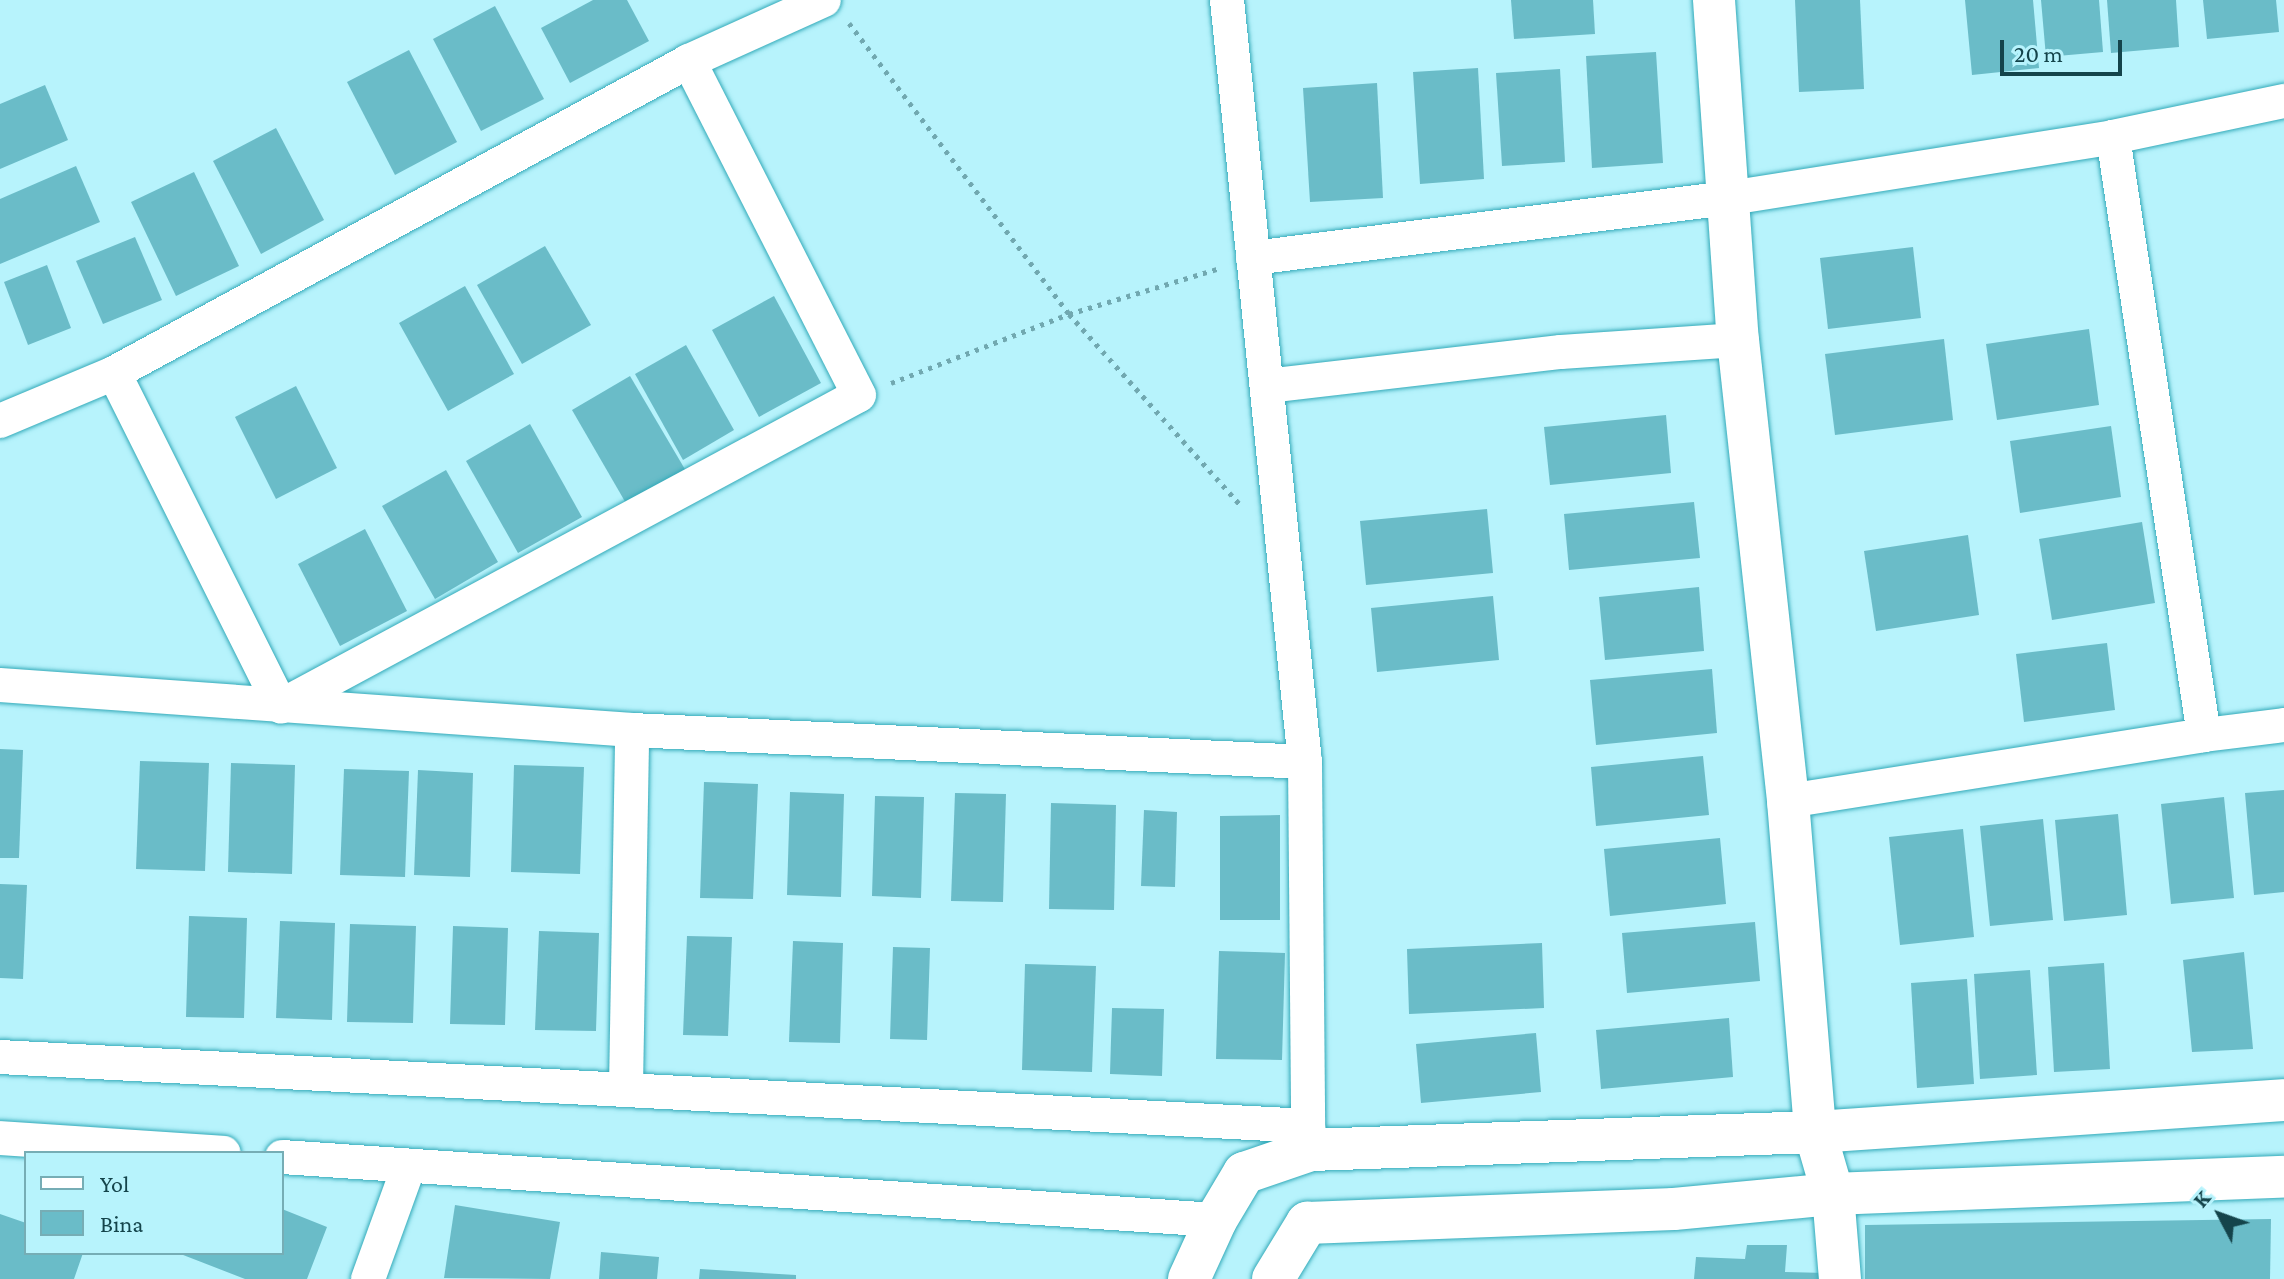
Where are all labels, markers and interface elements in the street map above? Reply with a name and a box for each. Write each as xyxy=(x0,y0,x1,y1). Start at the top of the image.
scale bar xyxy=(2004,24,2126,74)
text: 20 m xyxy=(2014,40,2063,67)
legend xyxy=(24,1151,284,1255)
text: Yol xyxy=(100,1170,129,1197)
north arrow xyxy=(2180,1175,2260,1255)
text: K xyxy=(2187,1185,2216,1212)
text: Bina xyxy=(100,1210,143,1237)

